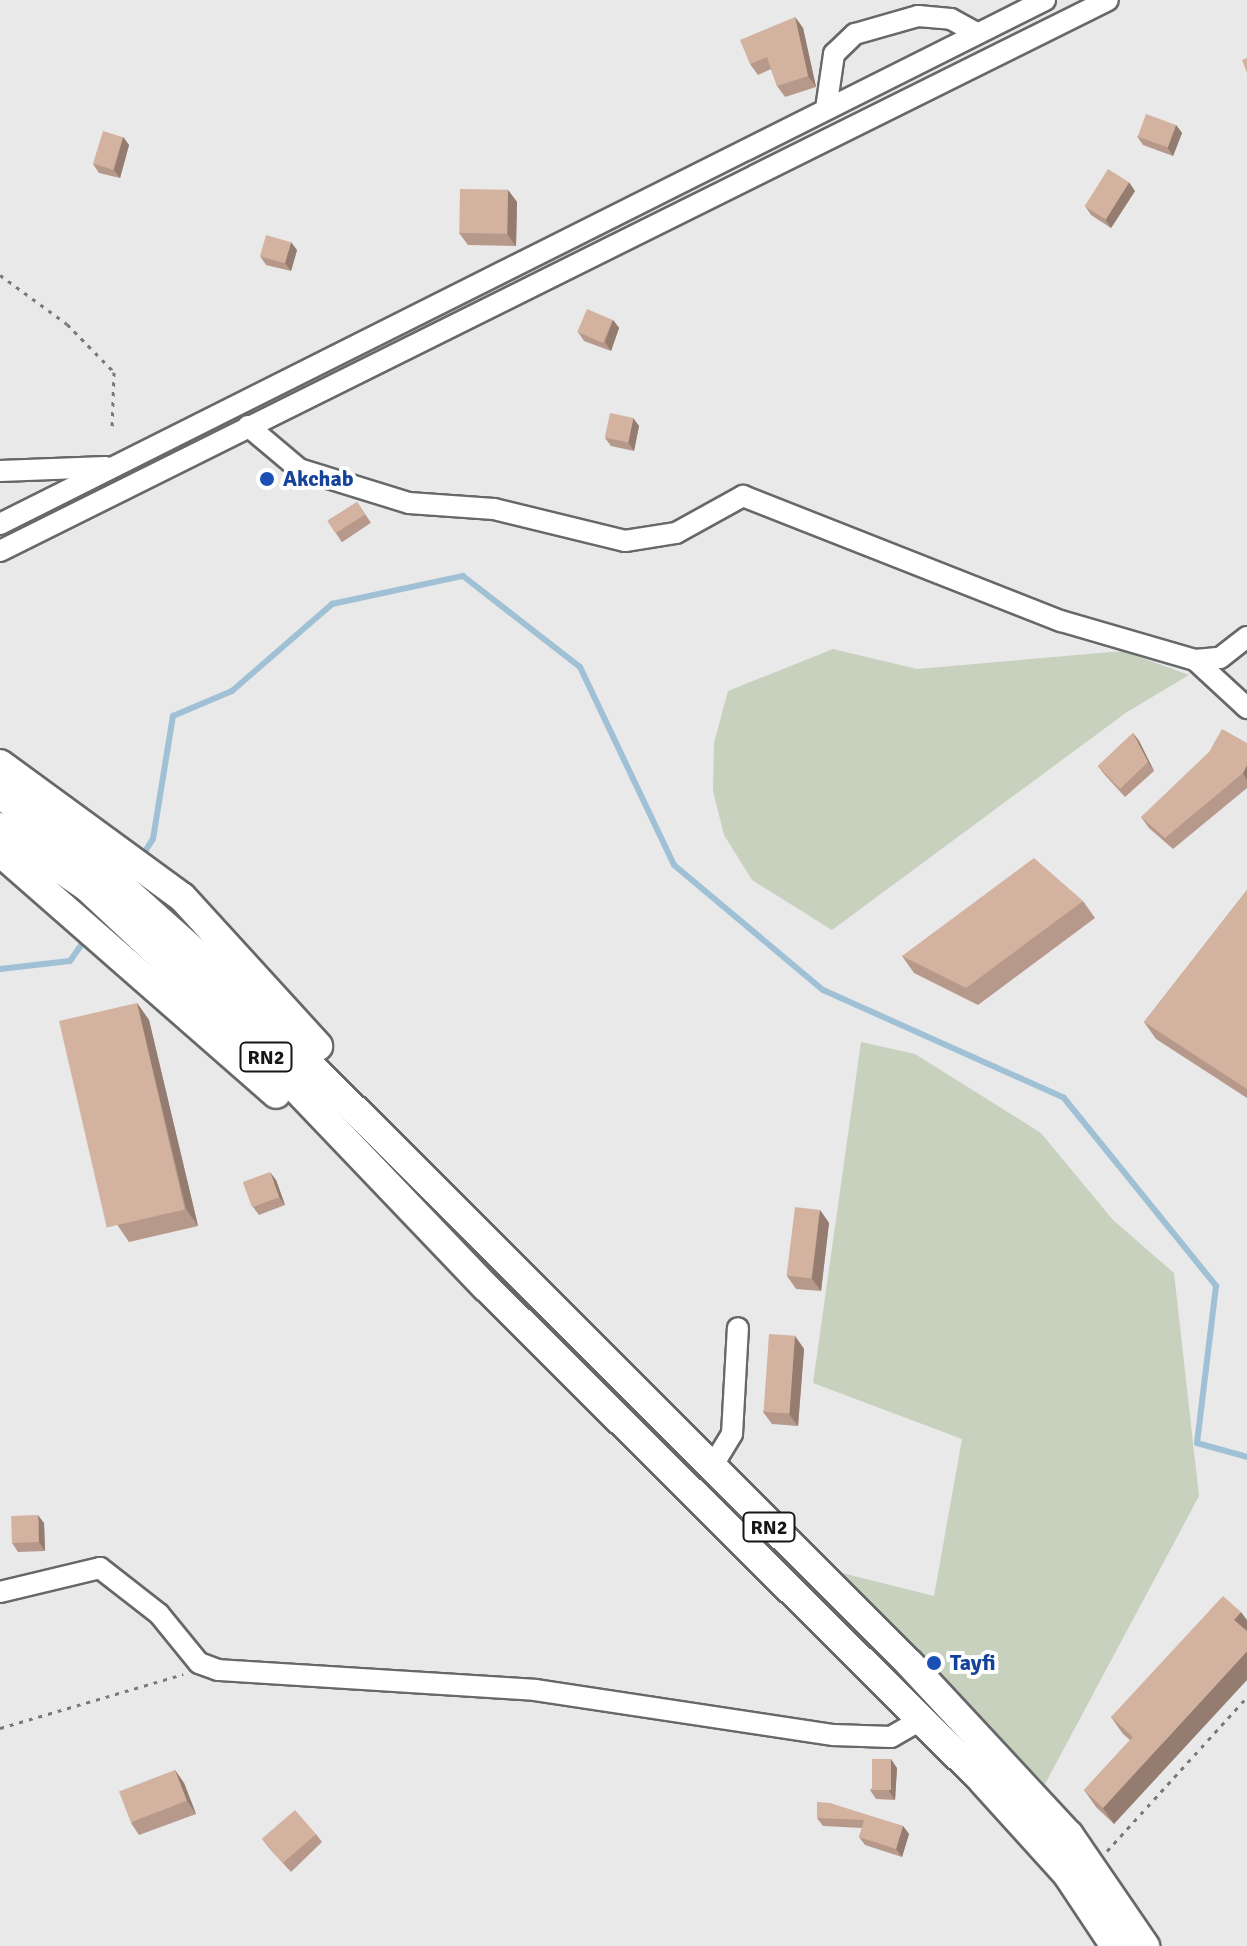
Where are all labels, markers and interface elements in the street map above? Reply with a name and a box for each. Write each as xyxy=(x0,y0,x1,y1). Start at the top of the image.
place label: Akchab xyxy=(283,466,354,492)
marker: Akchab xyxy=(258,470,276,488)
road number: RN2 xyxy=(238,1041,294,1073)
road number: RN2 xyxy=(741,1511,797,1543)
place label: Tayfi xyxy=(950,1650,996,1676)
marker: Tayfi xyxy=(925,1654,943,1672)

